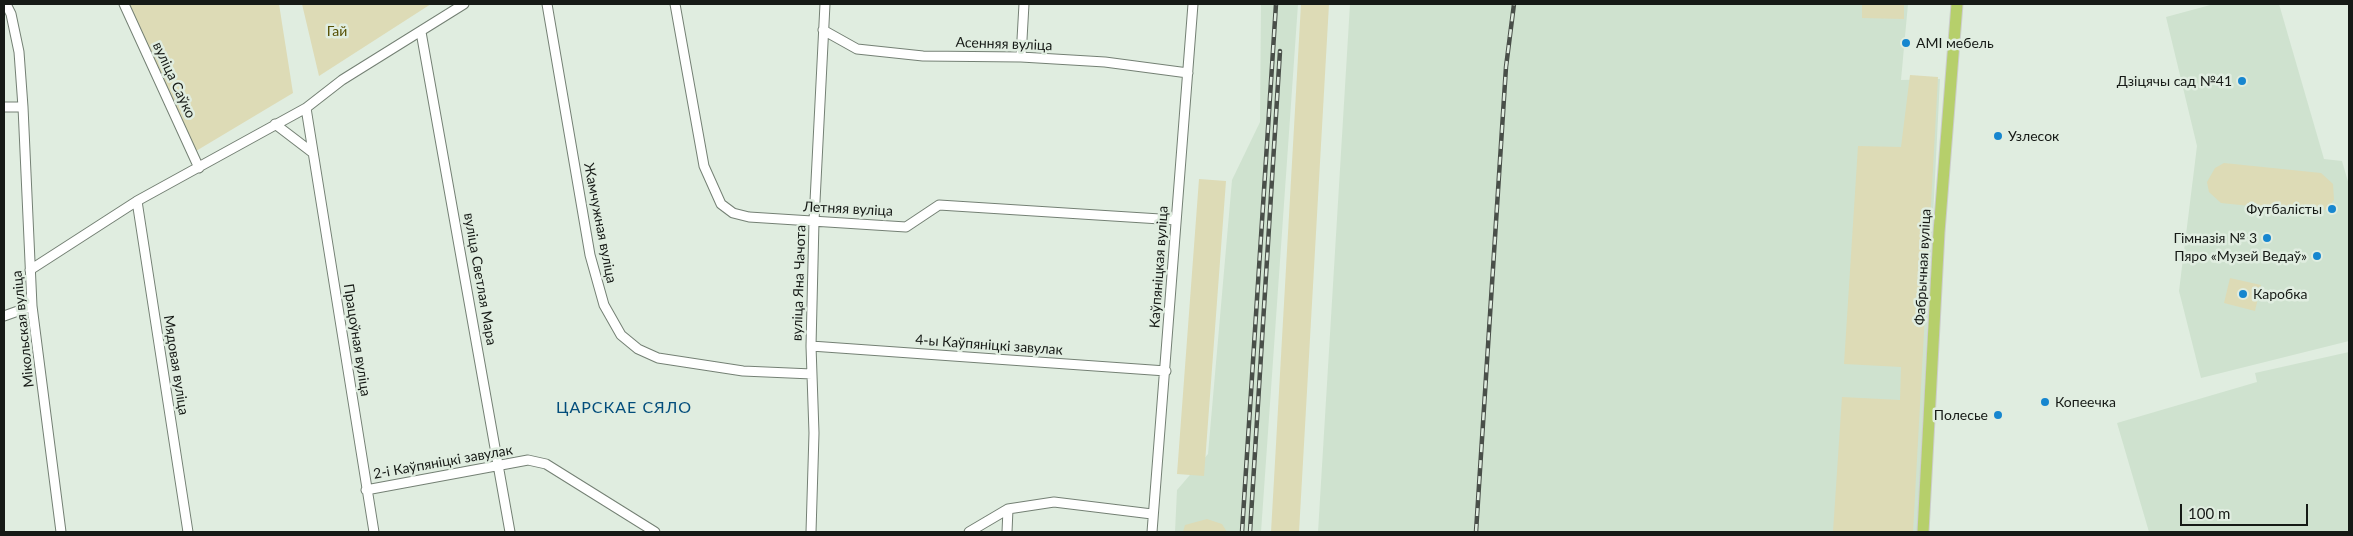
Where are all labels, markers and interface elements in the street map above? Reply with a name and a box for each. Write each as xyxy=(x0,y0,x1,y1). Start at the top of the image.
park label: Гай xyxy=(327,23,347,39)
street label: Асенняя вуліца xyxy=(955,34,1053,54)
place label: AMI мебель xyxy=(1916,35,1994,51)
marker: AMI мебель xyxy=(1900,37,1912,49)
street label: вуліца Саўко xyxy=(149,39,199,121)
place label: Дзіцячы сад №41 xyxy=(2117,73,2232,89)
marker: Дзіцячы сад №41 xyxy=(2236,75,2248,87)
place label: Узлесок xyxy=(2008,128,2059,144)
marker: Узлесок xyxy=(1992,130,2004,142)
street label: Жамчужная вуліца xyxy=(580,161,620,285)
street label: Летняя вуліца xyxy=(803,198,893,220)
place label: Футбалісты xyxy=(2246,201,2322,217)
marker: Футбалісты xyxy=(2326,203,2338,215)
street label: Каўпяніцкая вуліца xyxy=(1146,205,1172,329)
street label: Фабрычная вуліца xyxy=(1912,208,1934,326)
street label: вуліца Светлая Мара xyxy=(460,212,500,346)
street label: вуліца Яна Чачота xyxy=(789,225,809,341)
place label: Гімназія № 3 xyxy=(2173,230,2257,246)
marker: Гімназія № 3 xyxy=(2261,232,2273,244)
place label: Пяро «Музей Ведаў» xyxy=(2174,248,2307,264)
marker: Пяро «Музей Ведаў» xyxy=(2311,250,2323,262)
street label: Мікольская вуліца xyxy=(9,270,37,388)
street label: Працоўная вуліца xyxy=(340,282,374,398)
place label: Каробка xyxy=(2253,286,2307,302)
marker: Каробка xyxy=(2237,288,2249,300)
street label: Мядовая вуліца xyxy=(160,314,192,416)
street label: 4-ы Каўпяніцкі завулак xyxy=(915,331,1063,359)
place label: Копеечка xyxy=(2055,394,2116,410)
marker: Копеечка xyxy=(2039,396,2051,408)
district label: ЦАРСКАЕ СЯЛО xyxy=(554,398,694,418)
place label: Полесье xyxy=(1934,407,1988,423)
marker: Полесье xyxy=(1992,409,2004,421)
street label: 2-і Каўпяніцкі завулак xyxy=(372,441,514,483)
scale bar xyxy=(2183,494,2310,526)
text: 100 m xyxy=(2188,504,2230,522)

